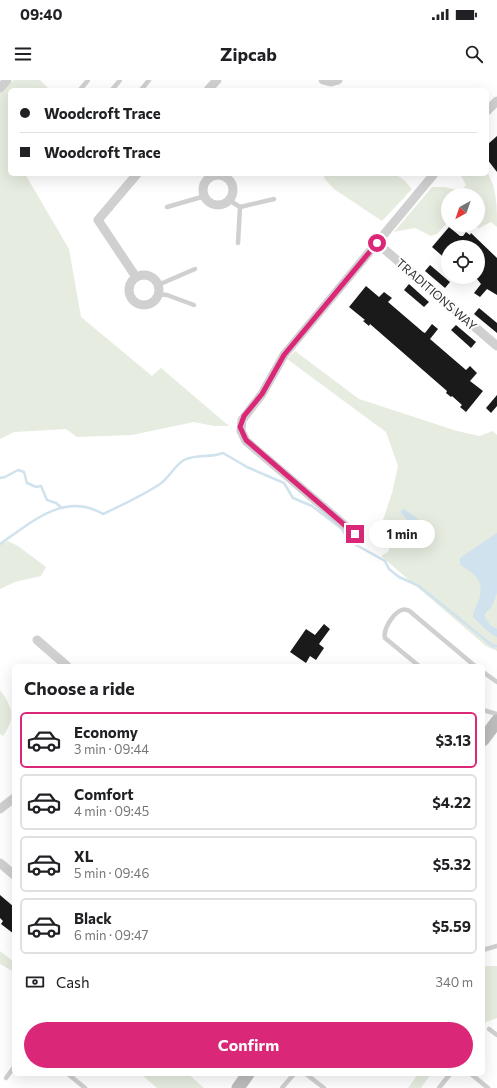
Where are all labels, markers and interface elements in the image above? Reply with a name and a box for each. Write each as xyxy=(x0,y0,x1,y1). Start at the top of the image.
text: 09:40 xyxy=(20,5,62,23)
icon: menu xyxy=(12,43,34,65)
text: Zipcab xyxy=(220,43,277,65)
icon: search xyxy=(463,43,485,65)
text: Woodcroft Trace xyxy=(44,104,161,122)
text: Woodcroft Trace xyxy=(44,143,161,161)
north arrow xyxy=(441,188,485,232)
map controls xyxy=(441,188,485,284)
route start xyxy=(368,234,386,252)
button: locate xyxy=(441,240,485,284)
street label: TRADITIONS WAY xyxy=(394,255,480,333)
callout: 1 min xyxy=(369,520,435,548)
route end xyxy=(346,525,364,543)
text: 1 min xyxy=(387,526,417,542)
text: Choose a ride xyxy=(24,677,135,699)
icon: car xyxy=(26,722,62,758)
text: Economy xyxy=(74,723,138,741)
text: $3.13 xyxy=(435,731,471,749)
text: 3 min · 09:44 xyxy=(74,741,149,757)
icon: car xyxy=(26,784,62,820)
text: Comfort xyxy=(74,785,134,803)
text: $4.22 xyxy=(432,793,471,811)
text: 4 min · 09:45 xyxy=(74,803,149,819)
icon: car xyxy=(26,846,62,882)
text: XL xyxy=(74,847,93,865)
text: $5.32 xyxy=(433,855,471,873)
text: 5 min · 09:46 xyxy=(74,865,149,881)
icon: car xyxy=(26,908,62,944)
text: Black xyxy=(74,909,112,927)
text: $5.59 xyxy=(432,917,471,935)
text: 6 min · 09:47 xyxy=(74,927,148,943)
icon: cash xyxy=(24,971,46,993)
text: Cash xyxy=(56,973,90,991)
text: 340 m xyxy=(435,974,473,990)
button: Confirm xyxy=(24,1022,473,1068)

